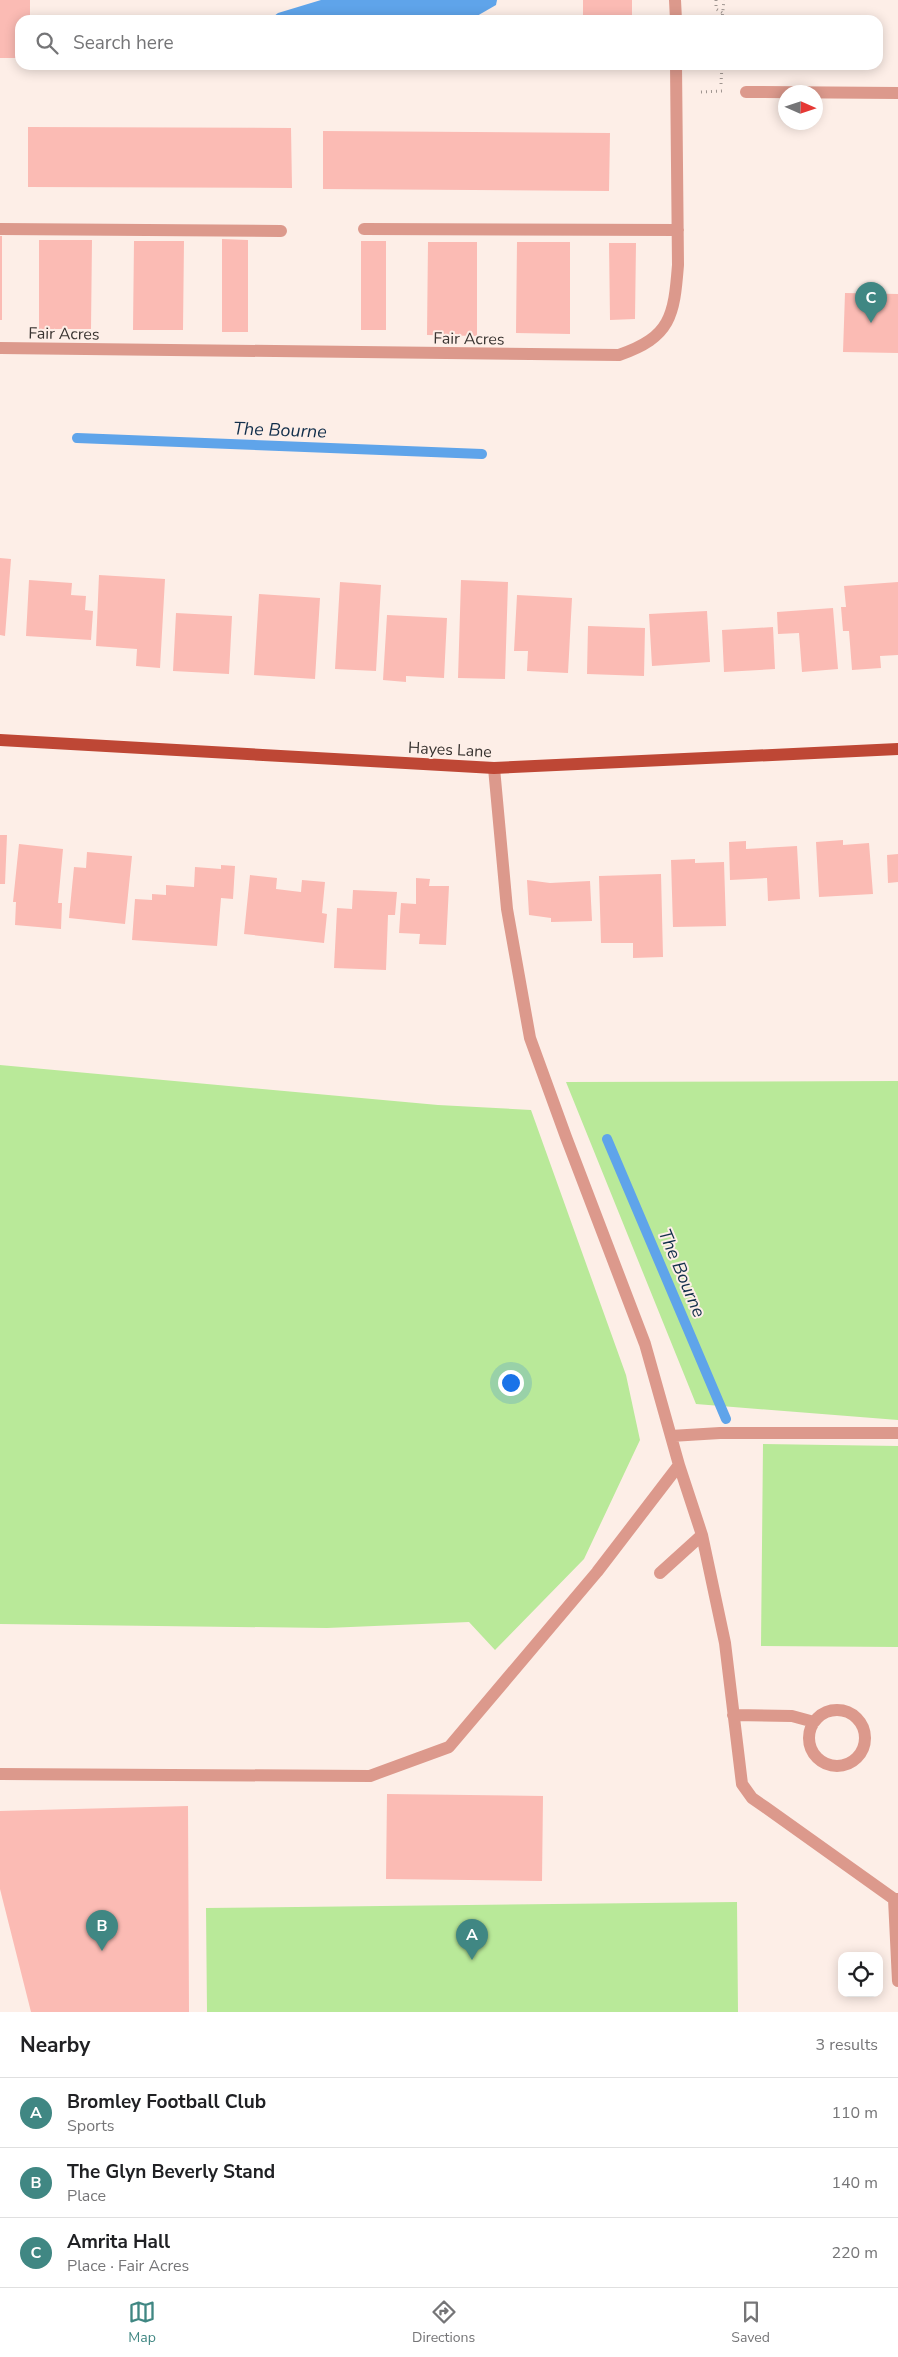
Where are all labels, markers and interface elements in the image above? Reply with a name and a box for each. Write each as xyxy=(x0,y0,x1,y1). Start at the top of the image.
search box xyxy=(15,15,883,70)
icon: search xyxy=(33,29,61,57)
text: Search here xyxy=(73,30,174,56)
north arrow xyxy=(778,85,823,130)
pin: C xyxy=(855,282,887,323)
street label: Fair Acres xyxy=(28,322,100,346)
street label: Fair Acres xyxy=(433,327,505,351)
water label: The Bourne xyxy=(233,416,328,444)
street label: Hayes Lane xyxy=(408,737,492,763)
water label: The Bourne xyxy=(653,1225,712,1321)
your location xyxy=(498,1370,524,1396)
pin: B xyxy=(86,1910,118,1951)
pin: A xyxy=(456,1919,488,1960)
map controls xyxy=(838,1952,883,1997)
button: locate xyxy=(838,1952,883,1997)
text: Nearby xyxy=(20,2031,90,2059)
text: 3 results xyxy=(816,2034,878,2056)
text: Bromley Football Club xyxy=(67,2089,266,2115)
text: A xyxy=(30,2102,42,2124)
text: 110 m xyxy=(831,2102,878,2124)
text: Sports xyxy=(67,2115,115,2137)
text: The Glyn Beverly Stand xyxy=(67,2159,275,2185)
text: B xyxy=(30,2172,42,2194)
text: 140 m xyxy=(831,2172,878,2194)
text: Place xyxy=(67,2185,106,2207)
text: Amrita Hall xyxy=(67,2229,170,2255)
text: C xyxy=(31,2242,41,2264)
text: 220 m xyxy=(831,2242,878,2264)
text: Place · Fair Acres xyxy=(67,2255,189,2277)
tab: Map xyxy=(128,2298,156,2347)
tab: Directions xyxy=(412,2298,475,2347)
tab: Saved xyxy=(731,2298,770,2347)

